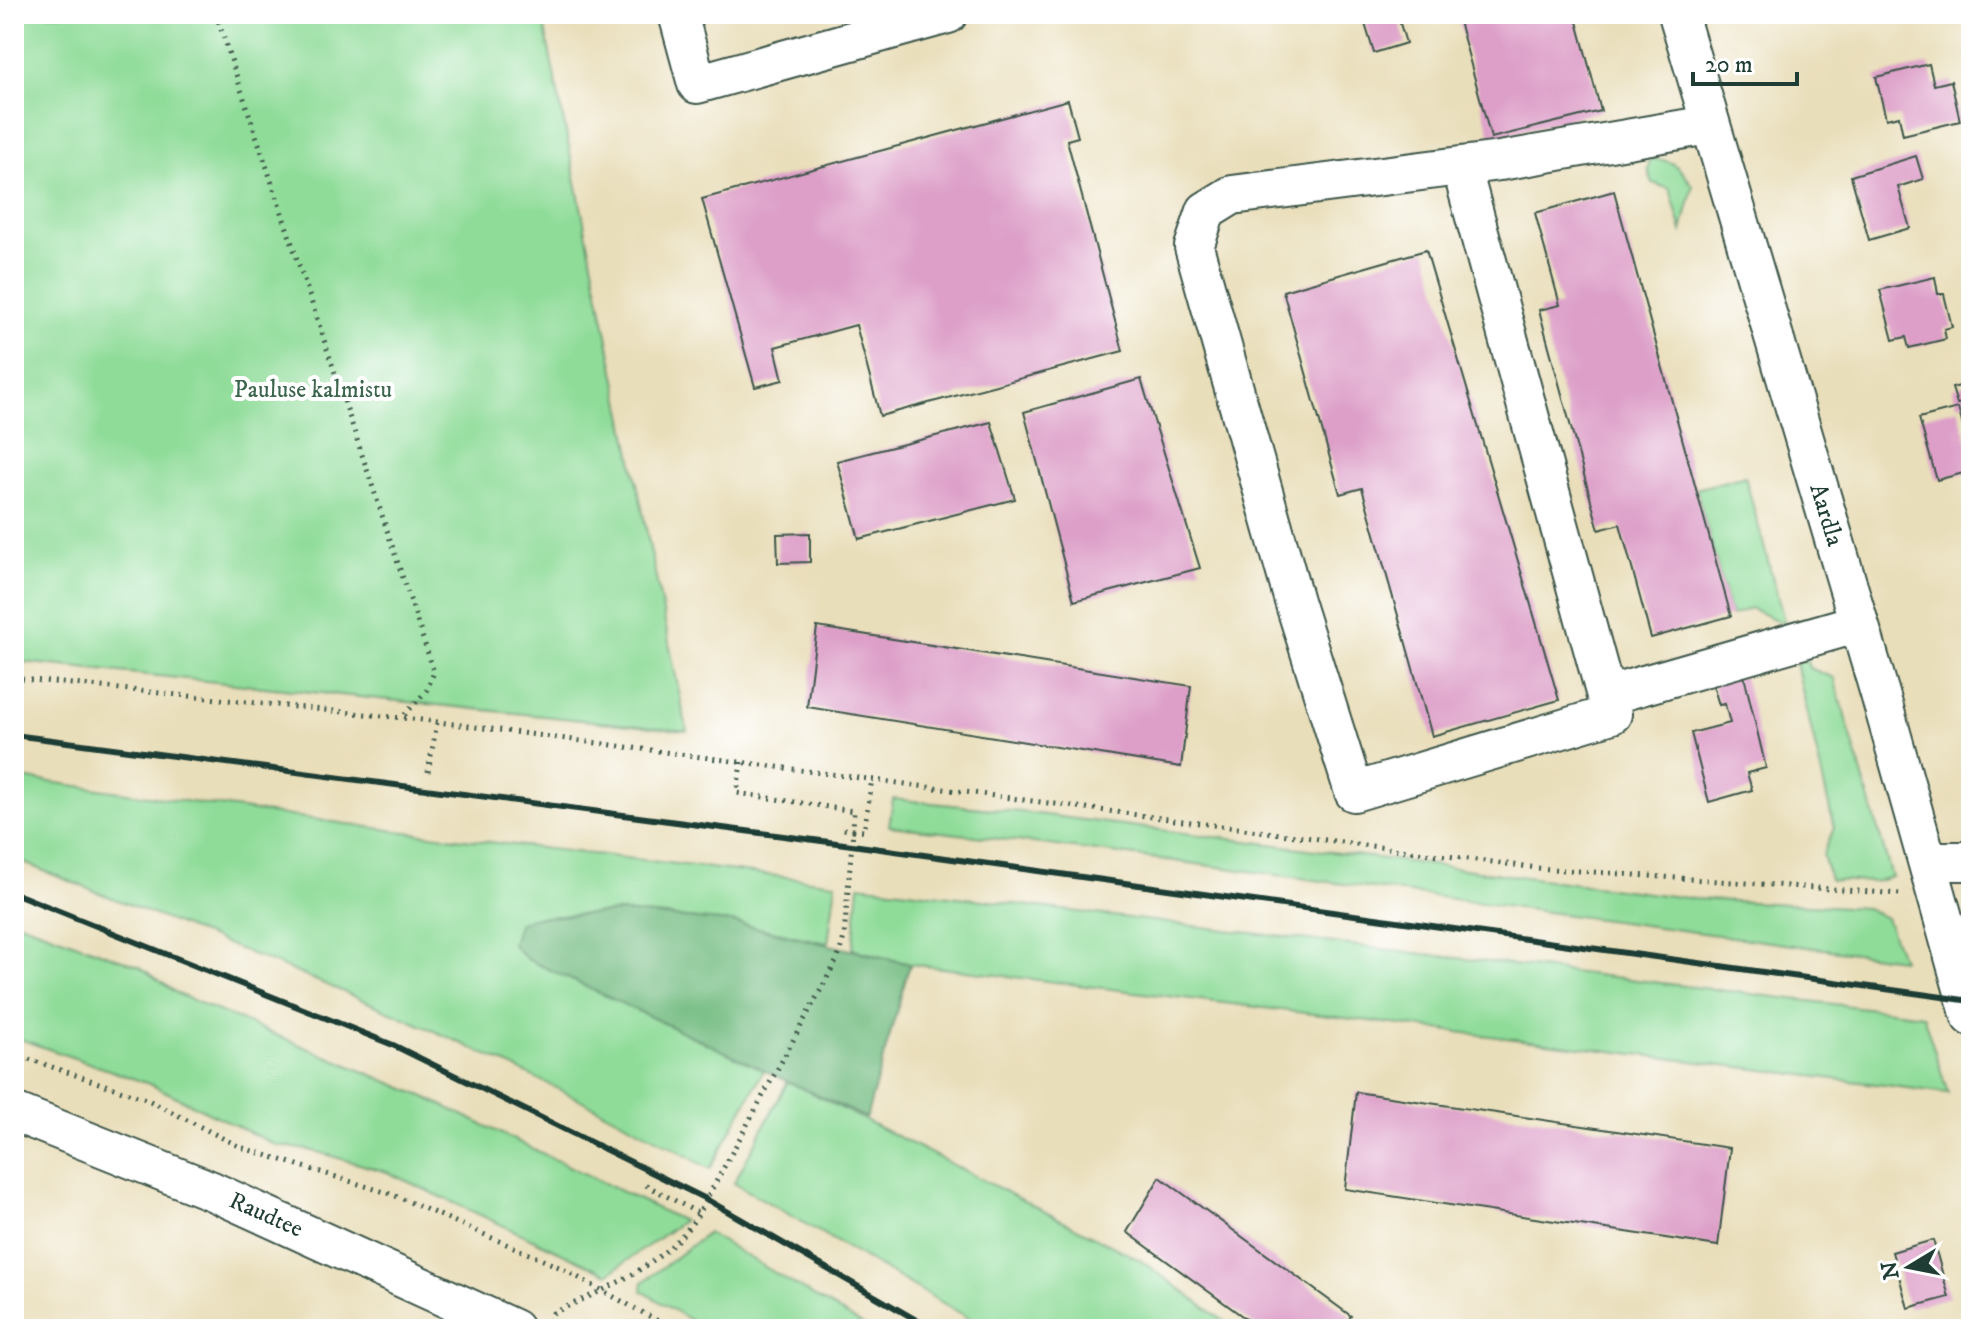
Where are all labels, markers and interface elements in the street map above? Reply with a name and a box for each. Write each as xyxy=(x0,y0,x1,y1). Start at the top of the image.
scale bar xyxy=(1693,36,1797,86)
text: 20 m xyxy=(1705,50,1753,80)
park label: Pauluse kalmistu xyxy=(234,375,392,405)
street label: Aardla xyxy=(1802,480,1850,551)
street label: Raudtee xyxy=(225,1186,307,1244)
north arrow xyxy=(1869,1227,1949,1307)
text: N xyxy=(1876,1259,1906,1281)

